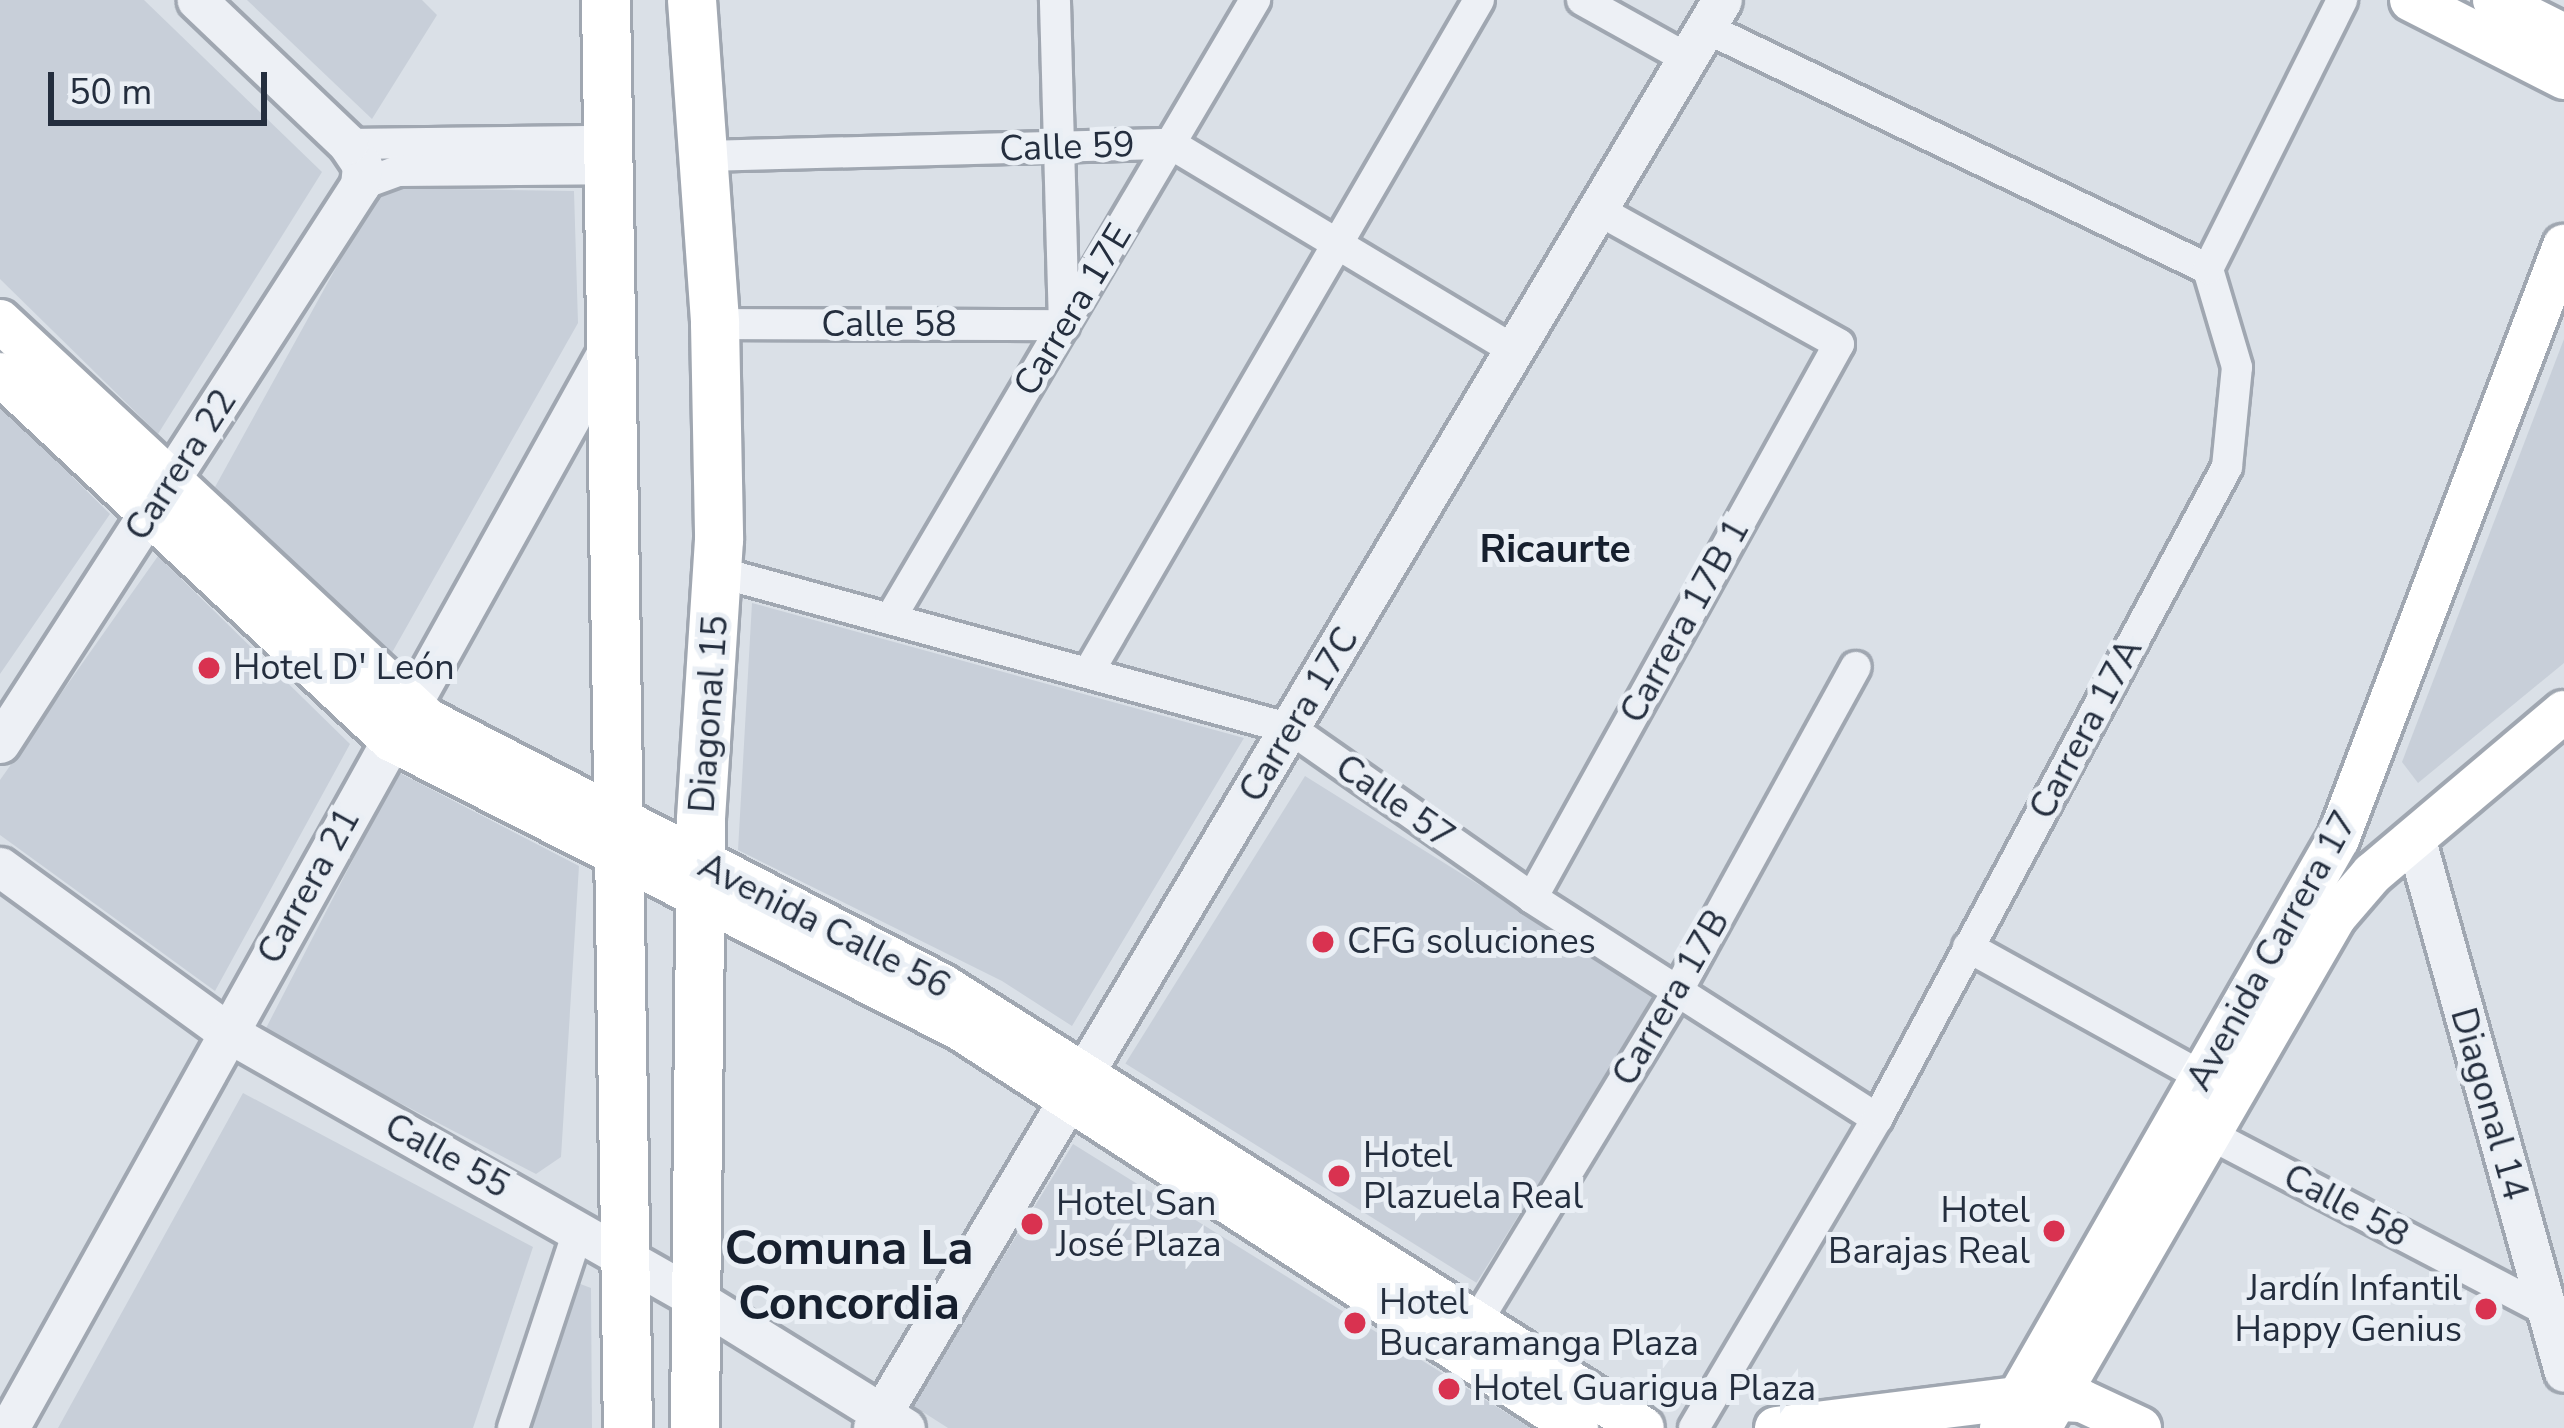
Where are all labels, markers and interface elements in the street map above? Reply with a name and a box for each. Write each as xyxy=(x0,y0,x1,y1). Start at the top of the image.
scale bar xyxy=(54,48,273,122)
text: 50 m xyxy=(69,68,152,117)
street label: Calle 59 xyxy=(999,123,1135,171)
street label: Carrera 17E xyxy=(1005,216,1141,404)
street label: Calle 58 xyxy=(821,303,957,347)
street label: Carrera 22 xyxy=(116,381,246,549)
street label: Carrera 17B 1 xyxy=(1611,511,1759,731)
district label: Ricaurte xyxy=(1479,527,1631,573)
street label: Diagonal 15 xyxy=(681,614,737,814)
street label: Carrera 17C xyxy=(1230,620,1368,810)
street label: Carrera 17A xyxy=(2020,631,2152,827)
place label: Hotel D' León xyxy=(233,646,455,690)
marker: Hotel D' León xyxy=(196,655,222,681)
street label: Calle 57 xyxy=(1327,745,1463,859)
street label: Carrera 21 xyxy=(248,800,370,972)
street label: Avenida Carrera 17 xyxy=(2177,804,2367,1098)
street label: Avenida Calle 56 xyxy=(691,844,957,1008)
street label: Carrera 17B xyxy=(1603,902,1739,1094)
place label: CFG soluciones xyxy=(1347,920,1596,964)
marker: CFG soluciones xyxy=(1310,929,1336,955)
street label: Diagonal 14 xyxy=(2441,1003,2537,1205)
street label: Calle 55 xyxy=(377,1104,517,1208)
place label: Hotel Plazuela Real xyxy=(1363,1133,1583,1218)
street label: Calle 58 xyxy=(2276,1155,2416,1257)
marker: Hotel Plazuela Real xyxy=(1326,1163,1352,1189)
place label: Hotel San José Plaza xyxy=(1056,1181,1221,1266)
place label: Hotel Barajas Real xyxy=(1828,1188,2030,1273)
marker: Hotel San José Plaza xyxy=(1019,1211,1045,1237)
marker: Hotel Barajas Real xyxy=(2041,1218,2067,1244)
district label: Comuna La Concordia xyxy=(725,1219,973,1332)
place label: Jardín Infantil Happy Genius xyxy=(2234,1266,2462,1351)
place label: Hotel Bucaramanga Plaza xyxy=(1379,1280,1699,1365)
marker: Jardín Infantil Happy Genius xyxy=(2473,1296,2499,1322)
marker: Hotel Bucaramanga Plaza xyxy=(1342,1310,1368,1336)
place label: Hotel Guarigua Plaza xyxy=(1473,1367,1816,1411)
marker: Hotel Guarigua Plaza xyxy=(1436,1376,1462,1402)

